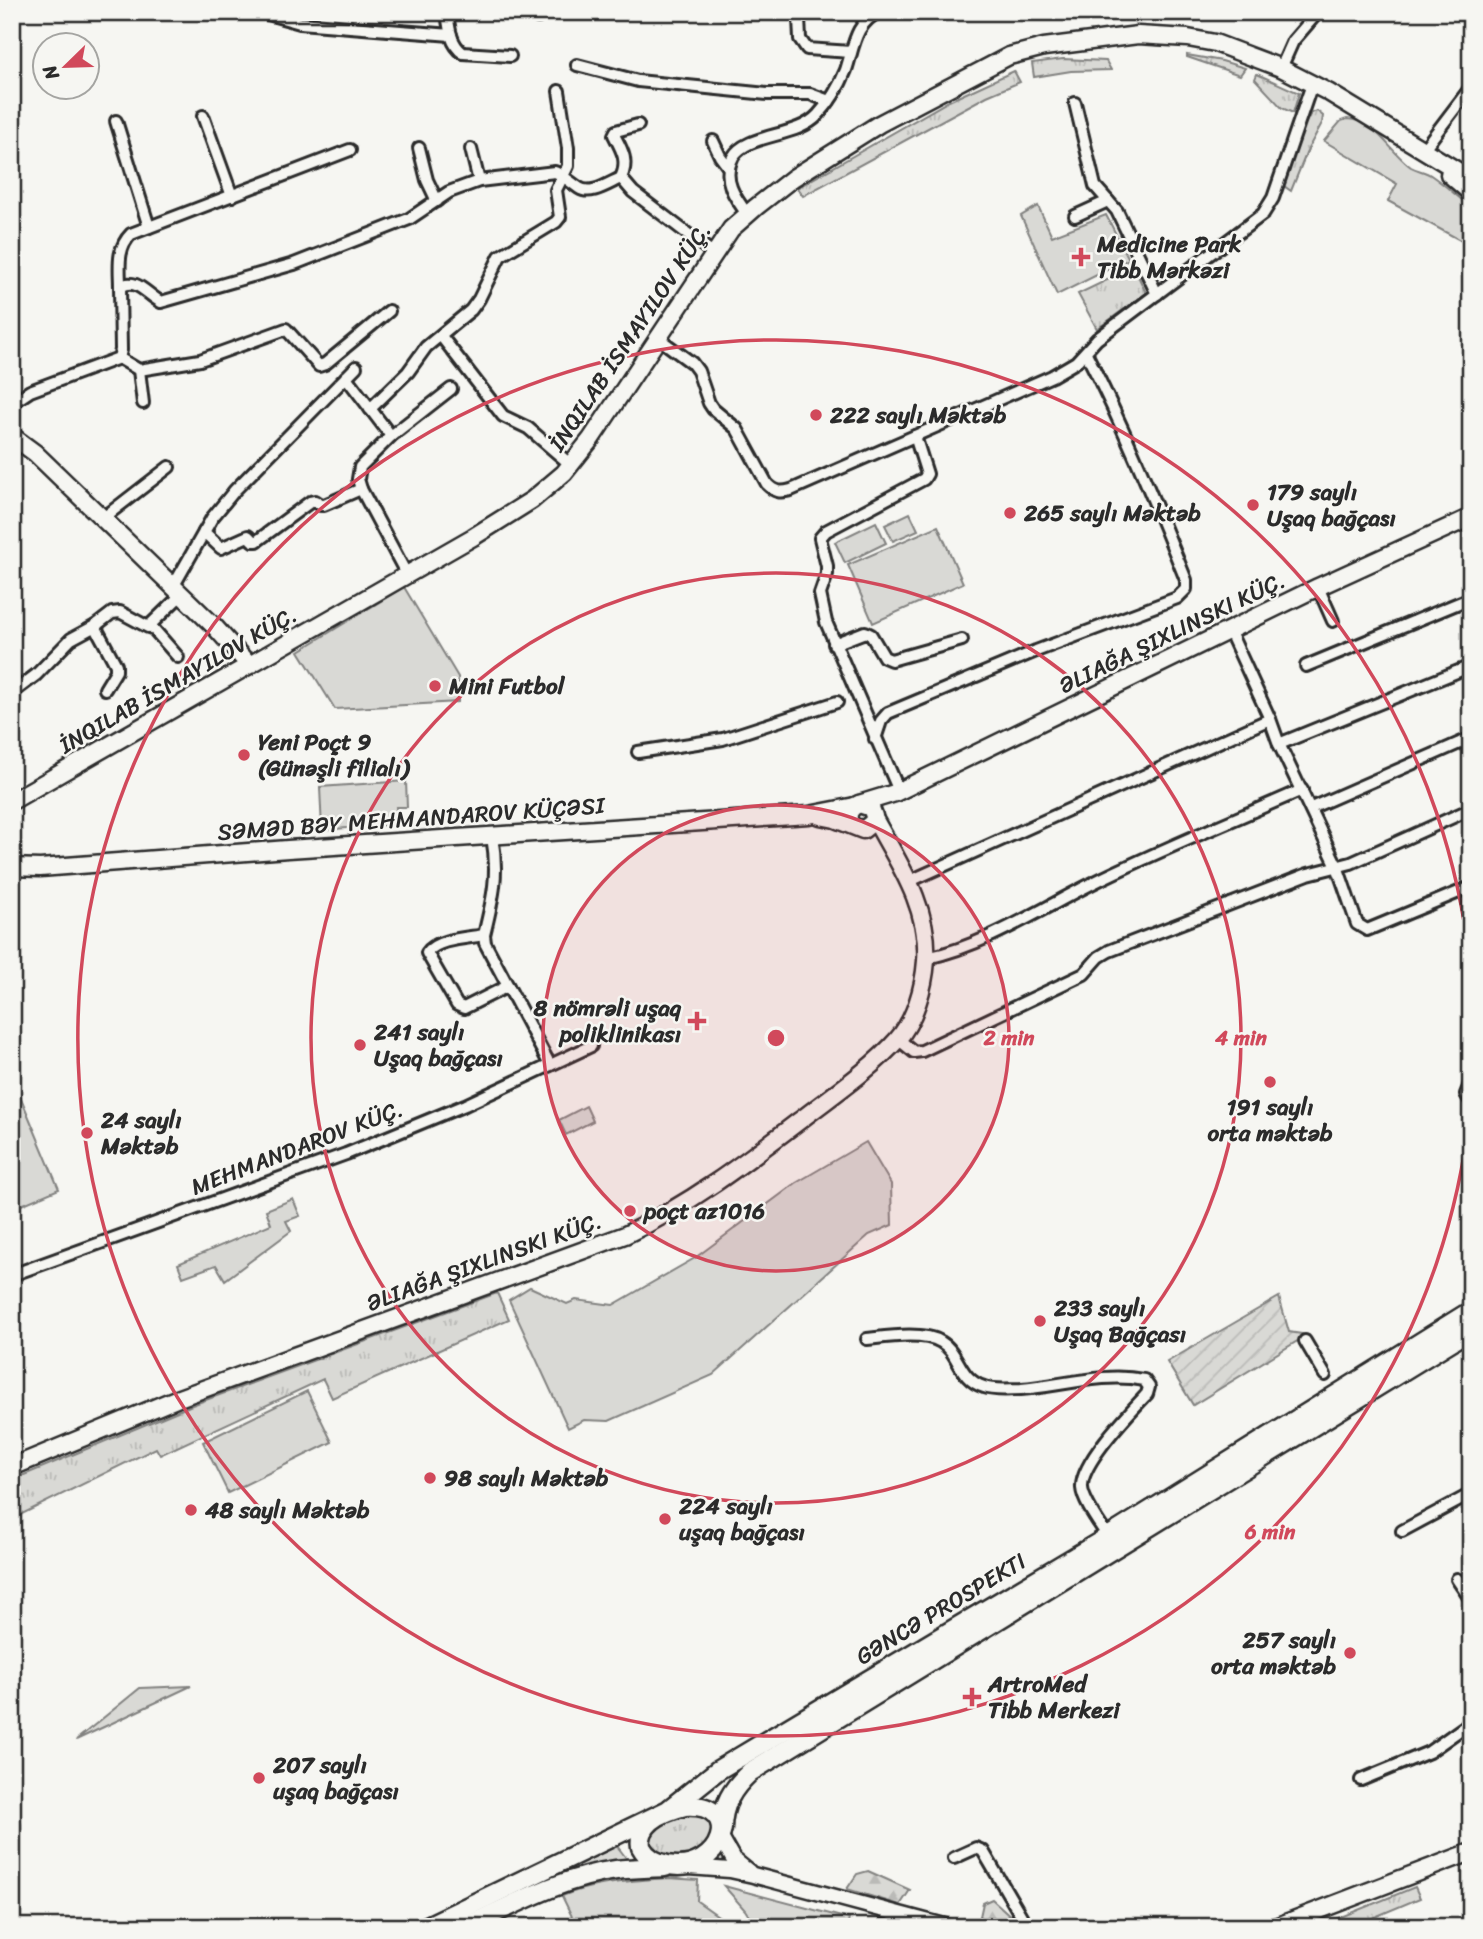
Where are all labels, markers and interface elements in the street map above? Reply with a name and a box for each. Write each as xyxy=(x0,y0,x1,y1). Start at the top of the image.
north arrow xyxy=(32,32,102,102)
text: N xyxy=(33,59,69,86)
street label: İNQILAB İSMAYILOV KÜÇ. xyxy=(537,214,722,461)
place label: Medicine Park Tibb Mərkəzi xyxy=(1096,224,1242,291)
marker: Medicine Park Tibb Mərkəzi xyxy=(1071,247,1091,267)
place label: 222 saylı Məktəb xyxy=(829,395,1006,436)
marker: 222 saylı Məktəb xyxy=(808,407,824,423)
place label: 179 saylı Uşaq bağçası xyxy=(1267,472,1396,539)
place label: 265 saylı Məktəb xyxy=(1023,493,1201,534)
marker: 179 saylı Uşaq bağçası xyxy=(1245,497,1261,513)
marker: 265 saylı Məktəb xyxy=(1002,505,1018,521)
street label: ƏLIAĞA ŞIXLINSKI KÜÇ. xyxy=(1052,560,1292,706)
street label: İNQILAB İSMAYILOV KÜÇ. xyxy=(50,595,305,766)
place label: Mini Futbol xyxy=(448,666,566,707)
marker: Mini Futbol xyxy=(427,678,443,694)
place label: Yeni Poçt 9 (Günəşli filialı) xyxy=(258,722,411,789)
marker: Yeni Poçt 9 (Günəşli filialı) xyxy=(236,747,252,763)
street label: SƏMƏD BƏY MEHMANDAROV KÜÇƏSI xyxy=(216,785,608,853)
place label: 8 nömrəli uşaq poliklinikası xyxy=(533,988,682,1055)
marker: 8 nömrəli uşaq poliklinikası xyxy=(687,1011,707,1031)
place label: 241 saylı Uşaq bağçası xyxy=(373,1012,503,1079)
text: 2 min xyxy=(983,1019,1035,1057)
text: 4 min xyxy=(1214,1019,1268,1057)
centre of rings xyxy=(764,1026,788,1050)
marker: 241 saylı Uşaq bağçası xyxy=(352,1037,368,1053)
marker: 191 saylı orta məktəb xyxy=(1262,1074,1278,1090)
place label: 191 saylı orta məktəb xyxy=(1208,1087,1333,1154)
street label: MEHMANDAROV KÜÇ. xyxy=(185,1089,409,1207)
place label: 24 saylı Məktəb xyxy=(100,1100,182,1167)
marker: 24 saylı Məktəb xyxy=(79,1125,95,1141)
place label: poçt az1016 xyxy=(642,1191,765,1232)
street label: ƏLIAĞA ŞIXLINSKI KÜÇ. xyxy=(361,1200,607,1324)
marker: poçt az1016 xyxy=(622,1203,638,1219)
place label: 233 saylı Uşaq Bağçası xyxy=(1053,1288,1186,1355)
marker: 233 saylı Uşaq Bağçası xyxy=(1032,1313,1048,1329)
place label: 98 saylı Məktəb xyxy=(444,1458,609,1499)
marker: 98 saylı Məktəb xyxy=(422,1470,438,1486)
place label: 224 saylı uşaq bağçası xyxy=(678,1486,805,1553)
place label: 48 saylı Məktəb xyxy=(204,1490,370,1531)
marker: 48 saylı Məktəb xyxy=(183,1502,199,1518)
marker: 224 saylı uşaq bağçası xyxy=(657,1511,673,1527)
text: 6 min xyxy=(1244,1513,1296,1551)
street label: GƏNCƏ PROSPEKTI xyxy=(847,1542,1035,1676)
place label: 257 saylı orta məktəb xyxy=(1211,1620,1336,1687)
marker: 257 saylı orta məktəb xyxy=(1342,1645,1358,1661)
place label: ArtroMed Tibb Merkezi xyxy=(987,1664,1121,1731)
marker: ArtroMed Tibb Merkezi xyxy=(962,1687,982,1707)
place label: 207 saylı uşaq bağçası xyxy=(272,1745,399,1812)
marker: 207 saylı uşaq bağçası xyxy=(251,1770,267,1786)

